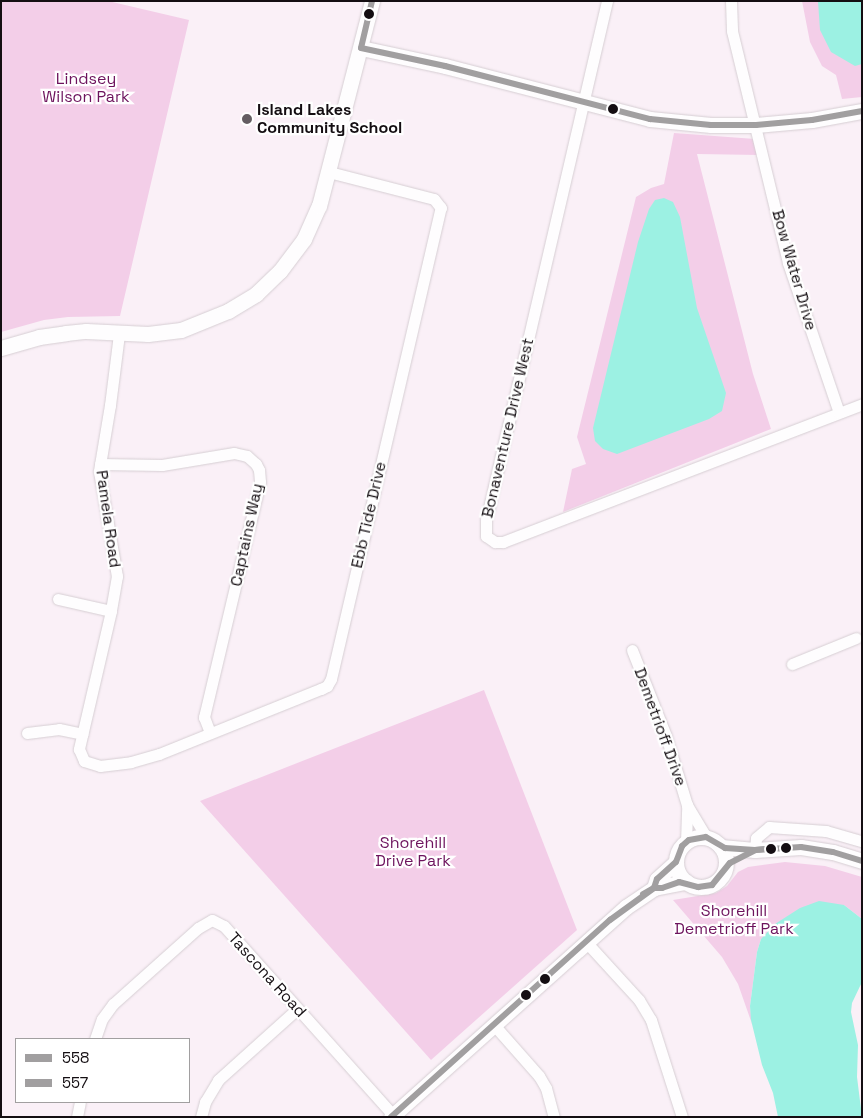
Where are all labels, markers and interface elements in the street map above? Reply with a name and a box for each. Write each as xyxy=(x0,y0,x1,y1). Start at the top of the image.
unlabelled marker xyxy=(364,9,374,19)
park label: Lindsey Wilson Park xyxy=(42,69,130,107)
place label: Island Lakes Community School xyxy=(257,100,402,138)
unlabelled marker xyxy=(608,104,618,114)
marker: Island Lakes Community School xyxy=(241,113,253,125)
street label: Bow Water Drive xyxy=(768,207,820,333)
street label: Bonaventure Drive West xyxy=(478,336,538,520)
street label: Ebb Tide Drive xyxy=(347,460,391,570)
street label: Pamela Road xyxy=(92,469,124,569)
street label: Captains Way xyxy=(227,482,267,588)
street label: Demetrioff Drive xyxy=(630,665,690,789)
park label: Shorehill Drive Park xyxy=(375,833,451,871)
unlabelled marker xyxy=(781,843,791,853)
unlabelled marker xyxy=(766,844,776,854)
park label: Shorehill Demetrioff Park xyxy=(674,901,794,939)
street label: Tascona Road xyxy=(224,929,310,1021)
unlabelled marker xyxy=(540,974,550,984)
unlabelled marker xyxy=(521,990,531,1000)
legend xyxy=(15,1038,190,1103)
text: 558 xyxy=(62,1048,89,1067)
text: 557 xyxy=(62,1073,88,1092)

